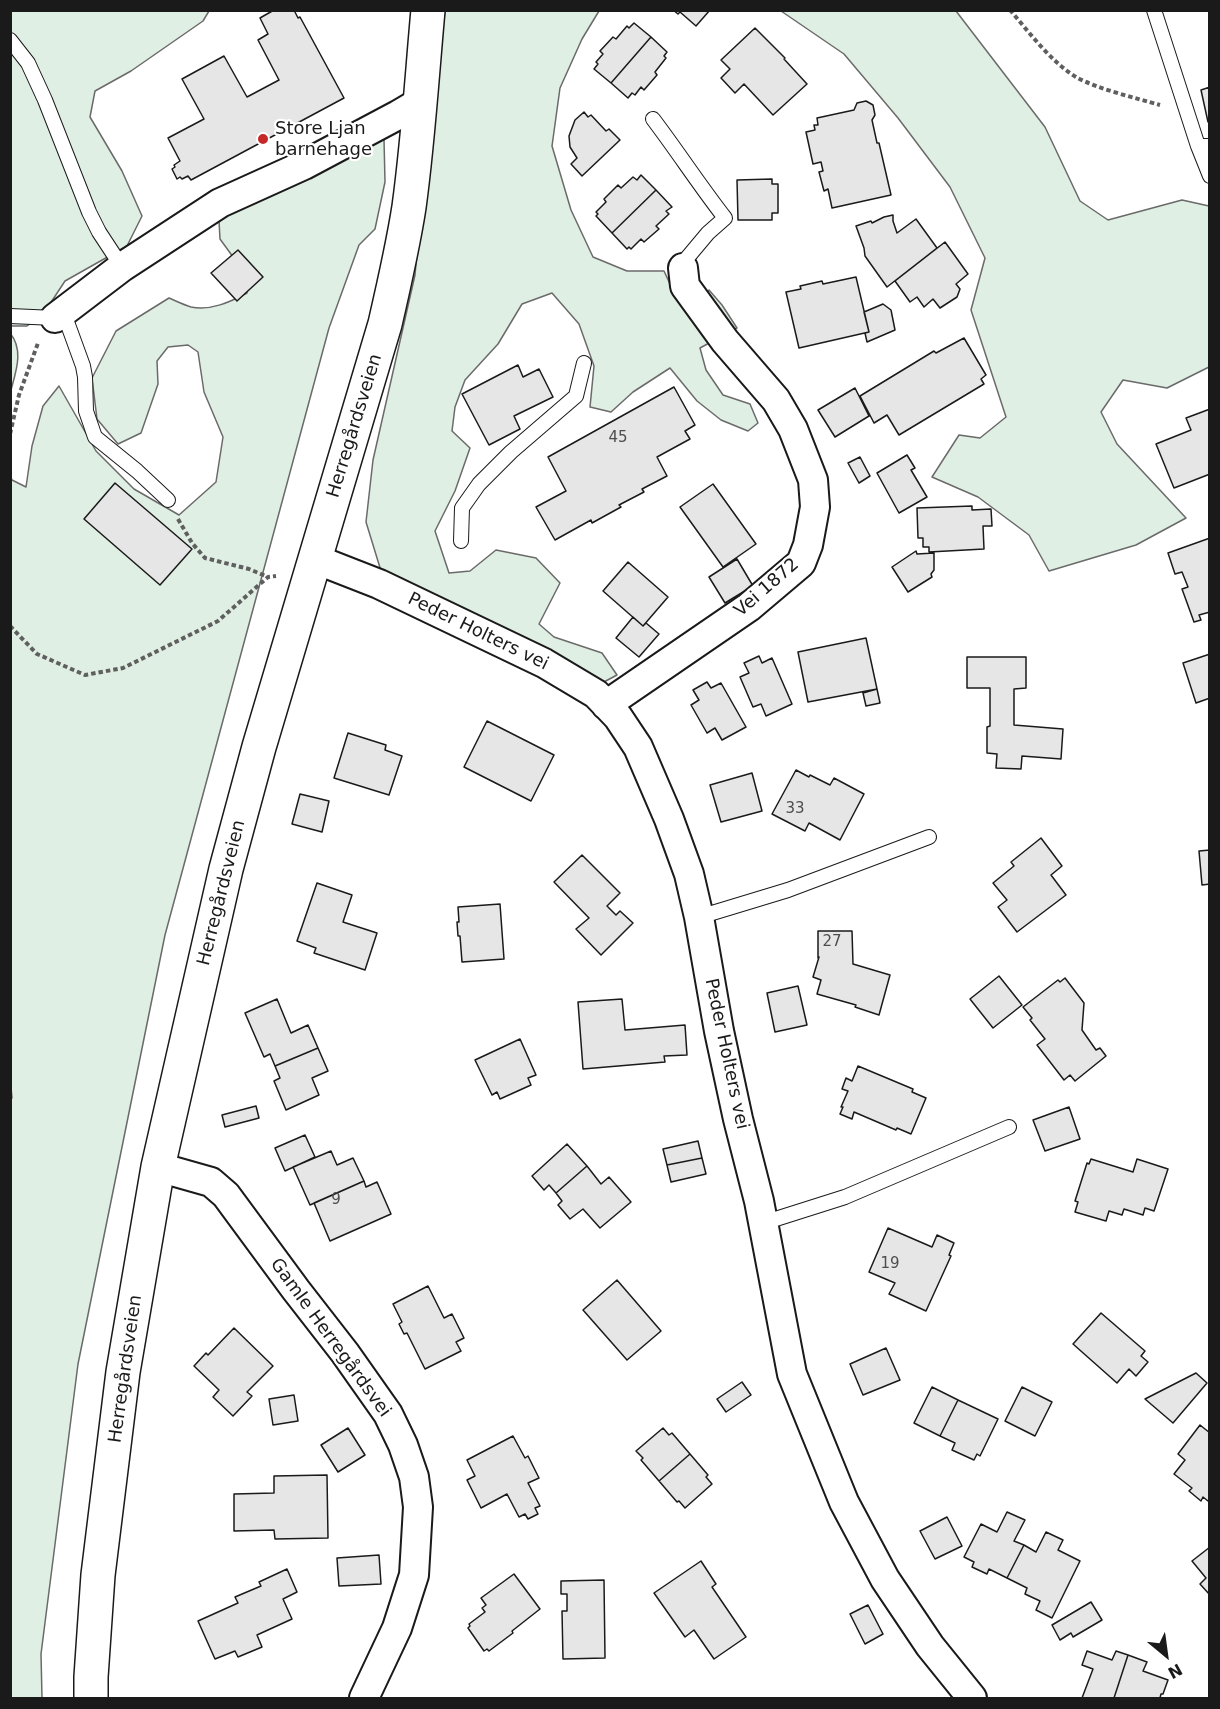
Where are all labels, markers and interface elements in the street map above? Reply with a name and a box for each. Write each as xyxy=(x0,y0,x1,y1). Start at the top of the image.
place label: Store Ljan barnehage xyxy=(275,118,372,160)
marker: Store Ljan barnehage xyxy=(256,132,270,146)
street label: Herregårdsveien xyxy=(323,351,387,501)
house number: 45 xyxy=(608,429,628,447)
street label: Vei 1872 xyxy=(730,554,804,622)
street label: Peder Holters vei xyxy=(404,589,552,675)
house number: 33 xyxy=(785,800,805,818)
street label: Herregårdsveien xyxy=(193,818,251,968)
house number: 27 xyxy=(822,933,842,951)
street label: Peder Holters vei xyxy=(699,977,753,1131)
house number: 9 xyxy=(331,1191,341,1209)
street label: Gamle Herregårdsvei xyxy=(265,1254,395,1422)
house number: 19 xyxy=(880,1255,900,1273)
street label: Herregårdsveien xyxy=(105,1294,147,1444)
north arrow xyxy=(1136,1625,1196,1685)
text: N xyxy=(1165,1660,1185,1683)

